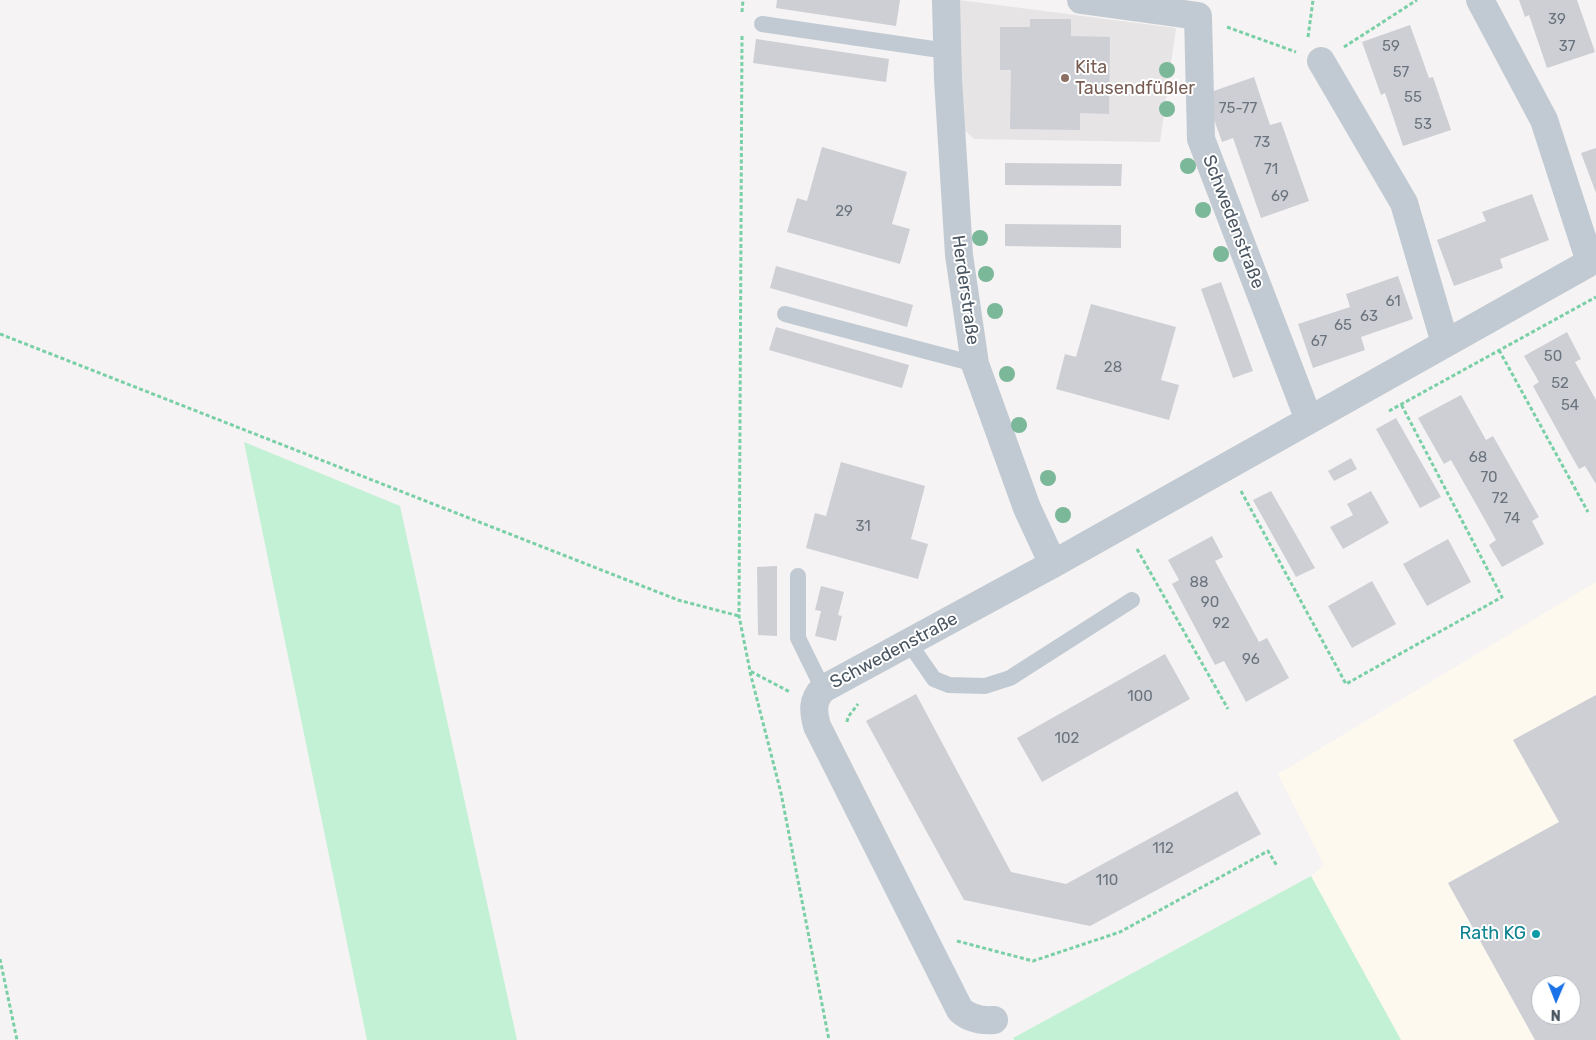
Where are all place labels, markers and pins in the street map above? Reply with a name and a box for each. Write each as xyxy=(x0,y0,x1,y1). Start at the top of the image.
place label: Kita Tausendfüßler xyxy=(1075,57,1195,100)
marker: Kita Tausendfüßler xyxy=(1059,72,1071,84)
place label: Rath KG xyxy=(1460,923,1526,945)
marker: Rath KG xyxy=(1530,928,1542,940)

